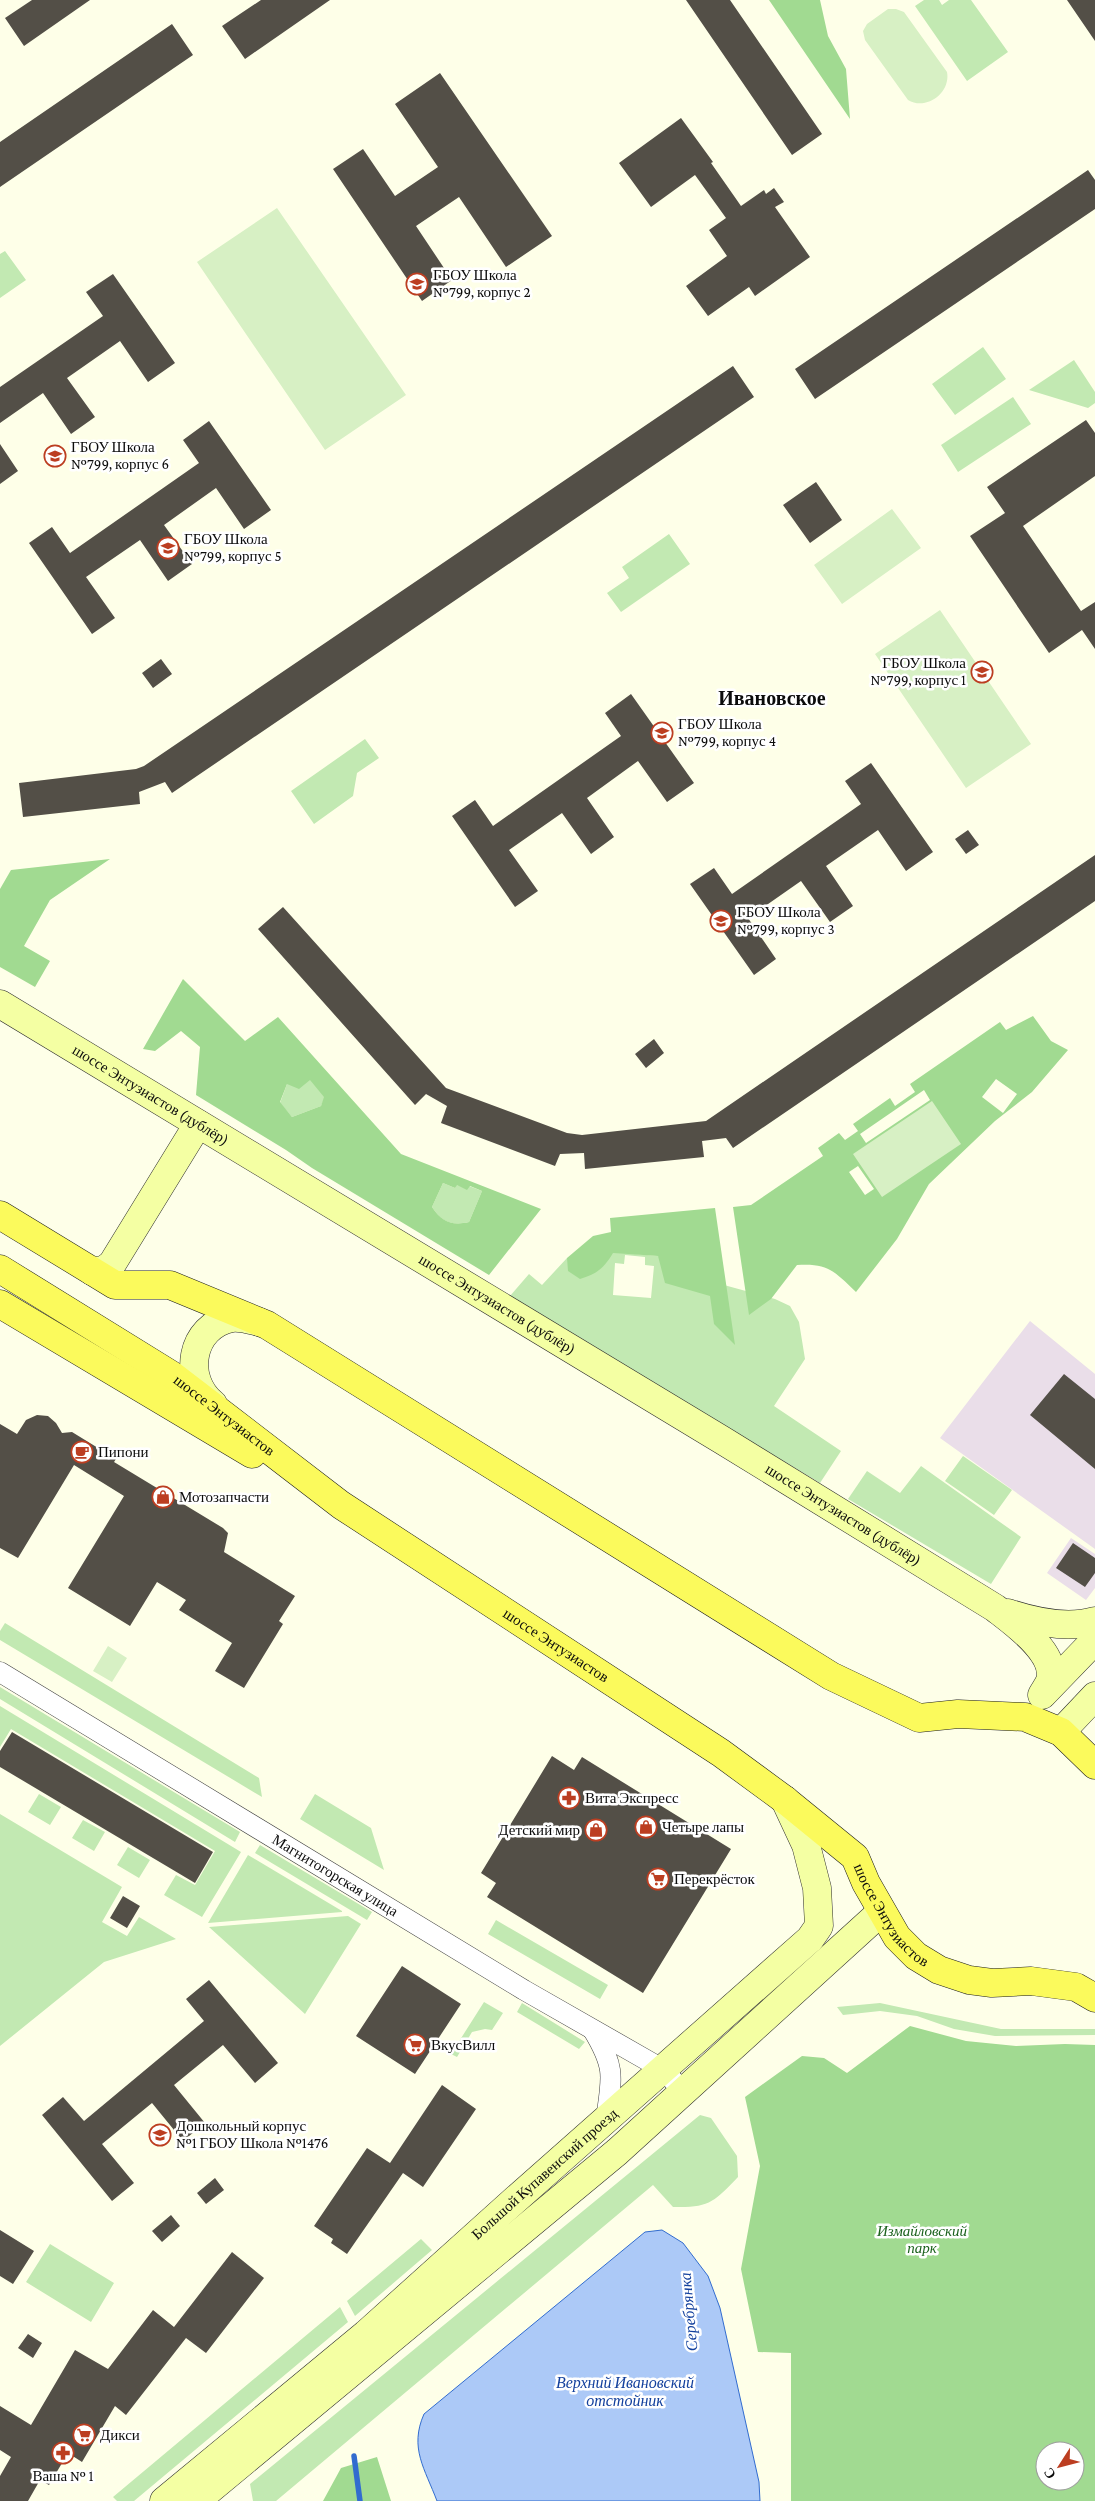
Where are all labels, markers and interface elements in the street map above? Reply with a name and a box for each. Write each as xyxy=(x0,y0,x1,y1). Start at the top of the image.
place label: ГБОУ Школа №799, корпус 2 xyxy=(433,267,531,300)
school or university icon: ГБОУ Школа №799, корпус 2 xyxy=(405,272,429,296)
place label: ГБОУ Школа №799, корпус 6 xyxy=(71,439,169,472)
school or university icon: ГБОУ Школа №799, корпус 6 xyxy=(43,444,67,468)
place label: ГБОУ Школа №799, корпус 5 xyxy=(184,531,282,564)
school or university icon: ГБОУ Школа №799, корпус 5 xyxy=(156,536,180,560)
place label: ГБОУ Школа №799, корпус 1 xyxy=(871,655,966,688)
school or university icon: ГБОУ Школа №799, корпус 1 xyxy=(970,660,994,684)
district label: Ивановское xyxy=(718,687,826,709)
place label: ГБОУ Школа №799, корпус 4 xyxy=(678,716,776,749)
school or university icon: ГБОУ Школа №799, корпус 4 xyxy=(650,721,674,745)
place label: ГБОУ Школа №799, корпус 3 xyxy=(737,904,835,937)
school or university icon: ГБОУ Школа №799, корпус 3 xyxy=(709,909,733,933)
street label: шоссе Энтузиастов (дублёр) xyxy=(70,1042,232,1149)
street label: шоссе Энтузиастов (дублёр) xyxy=(416,1251,578,1359)
street label: шоссе Энтузиастов xyxy=(171,1372,278,1459)
cafe icon: Пипони xyxy=(70,1440,94,1464)
place label: Пипони xyxy=(98,1444,148,1460)
street label: шоссе Энтузиастов (дублёр) xyxy=(763,1461,924,1569)
shop icon: Мотозапчасти xyxy=(151,1485,175,1509)
place label: Мотозапчасти xyxy=(179,1489,269,1505)
street label: шоссе Энтузиастов xyxy=(500,1605,612,1686)
pharmacy icon: Вита Экспресс xyxy=(557,1786,581,1810)
place label: Вита Экспресс xyxy=(585,1790,679,1806)
shop icon: Четыре лапы xyxy=(634,1815,658,1839)
shop icon: Детский мир xyxy=(584,1818,608,1842)
place label: Четыре лапы xyxy=(662,1819,744,1835)
place label: Детский мир xyxy=(498,1822,580,1838)
street label: Магнитогорская улица xyxy=(269,1831,401,1920)
street label: шоссе Энтузиастов xyxy=(851,1861,931,1970)
supermarket icon: Перекрёсток xyxy=(646,1867,670,1891)
place label: Перекрёсток xyxy=(674,1871,756,1887)
supermarket icon: ВкусВилл xyxy=(403,2033,427,2057)
place label: ВкусВилл xyxy=(431,2037,496,2053)
street label: Большой Купавенский проезд xyxy=(469,2105,621,2243)
place label: Дошкольный корпус №1 ГБОУ Школа №1476 xyxy=(176,2118,328,2151)
school or university icon: Дошкольный корпус №1 ГБОУ Школа №1476 xyxy=(148,2123,172,2147)
park label: Измайловский парк xyxy=(876,2223,968,2256)
water label: Серебрянка xyxy=(677,2272,701,2352)
water label: Верхний Ивановский отстойник xyxy=(556,2374,694,2409)
supermarket icon: Дикси xyxy=(72,2423,96,2447)
place label: Дикси xyxy=(100,2427,140,2443)
pharmacy icon: Ваша № 1 xyxy=(51,2441,75,2465)
north arrow xyxy=(1035,2441,1085,2491)
text: С xyxy=(1040,2465,1059,2482)
place label: Ваша № 1 xyxy=(32,2468,94,2484)

